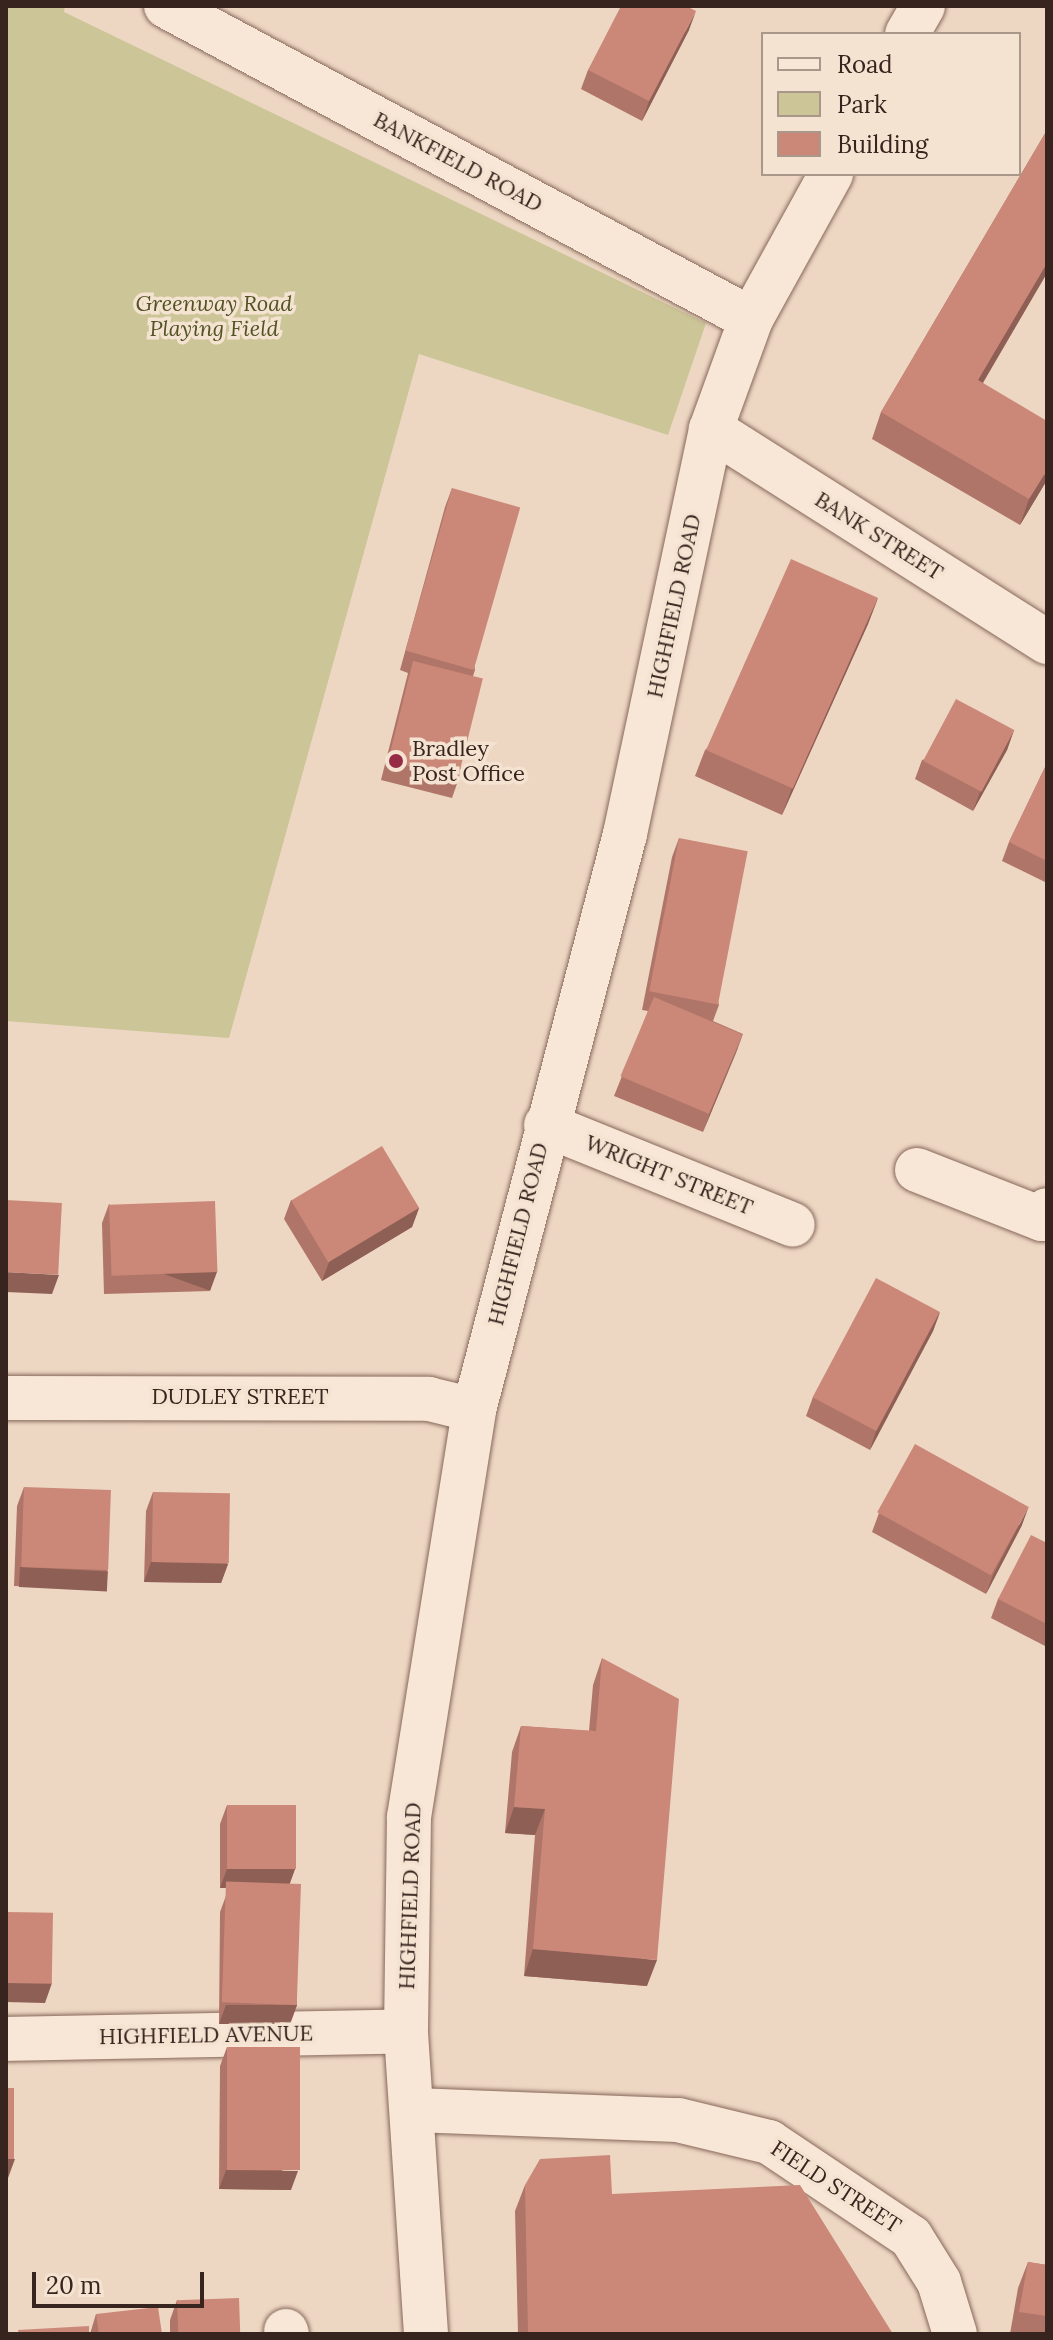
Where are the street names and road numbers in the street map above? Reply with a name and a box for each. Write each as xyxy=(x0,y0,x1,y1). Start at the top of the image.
street label: BANKFIELD ROAD xyxy=(369,106,547,218)
street label: BANK STREET xyxy=(810,486,948,586)
street label: HIGHFIELD ROAD xyxy=(642,512,706,700)
street label: WRIGHT STREET xyxy=(581,1129,757,1221)
street label: HIGHFIELD ROAD xyxy=(483,1140,553,1328)
street label: DUDLEY STREET xyxy=(152,1384,328,1410)
street label: HIGHFIELD ROAD xyxy=(394,1802,426,1990)
street label: HIGHFIELD AVENUE xyxy=(99,2020,313,2050)
street label: FIELD STREET xyxy=(766,2135,906,2239)

